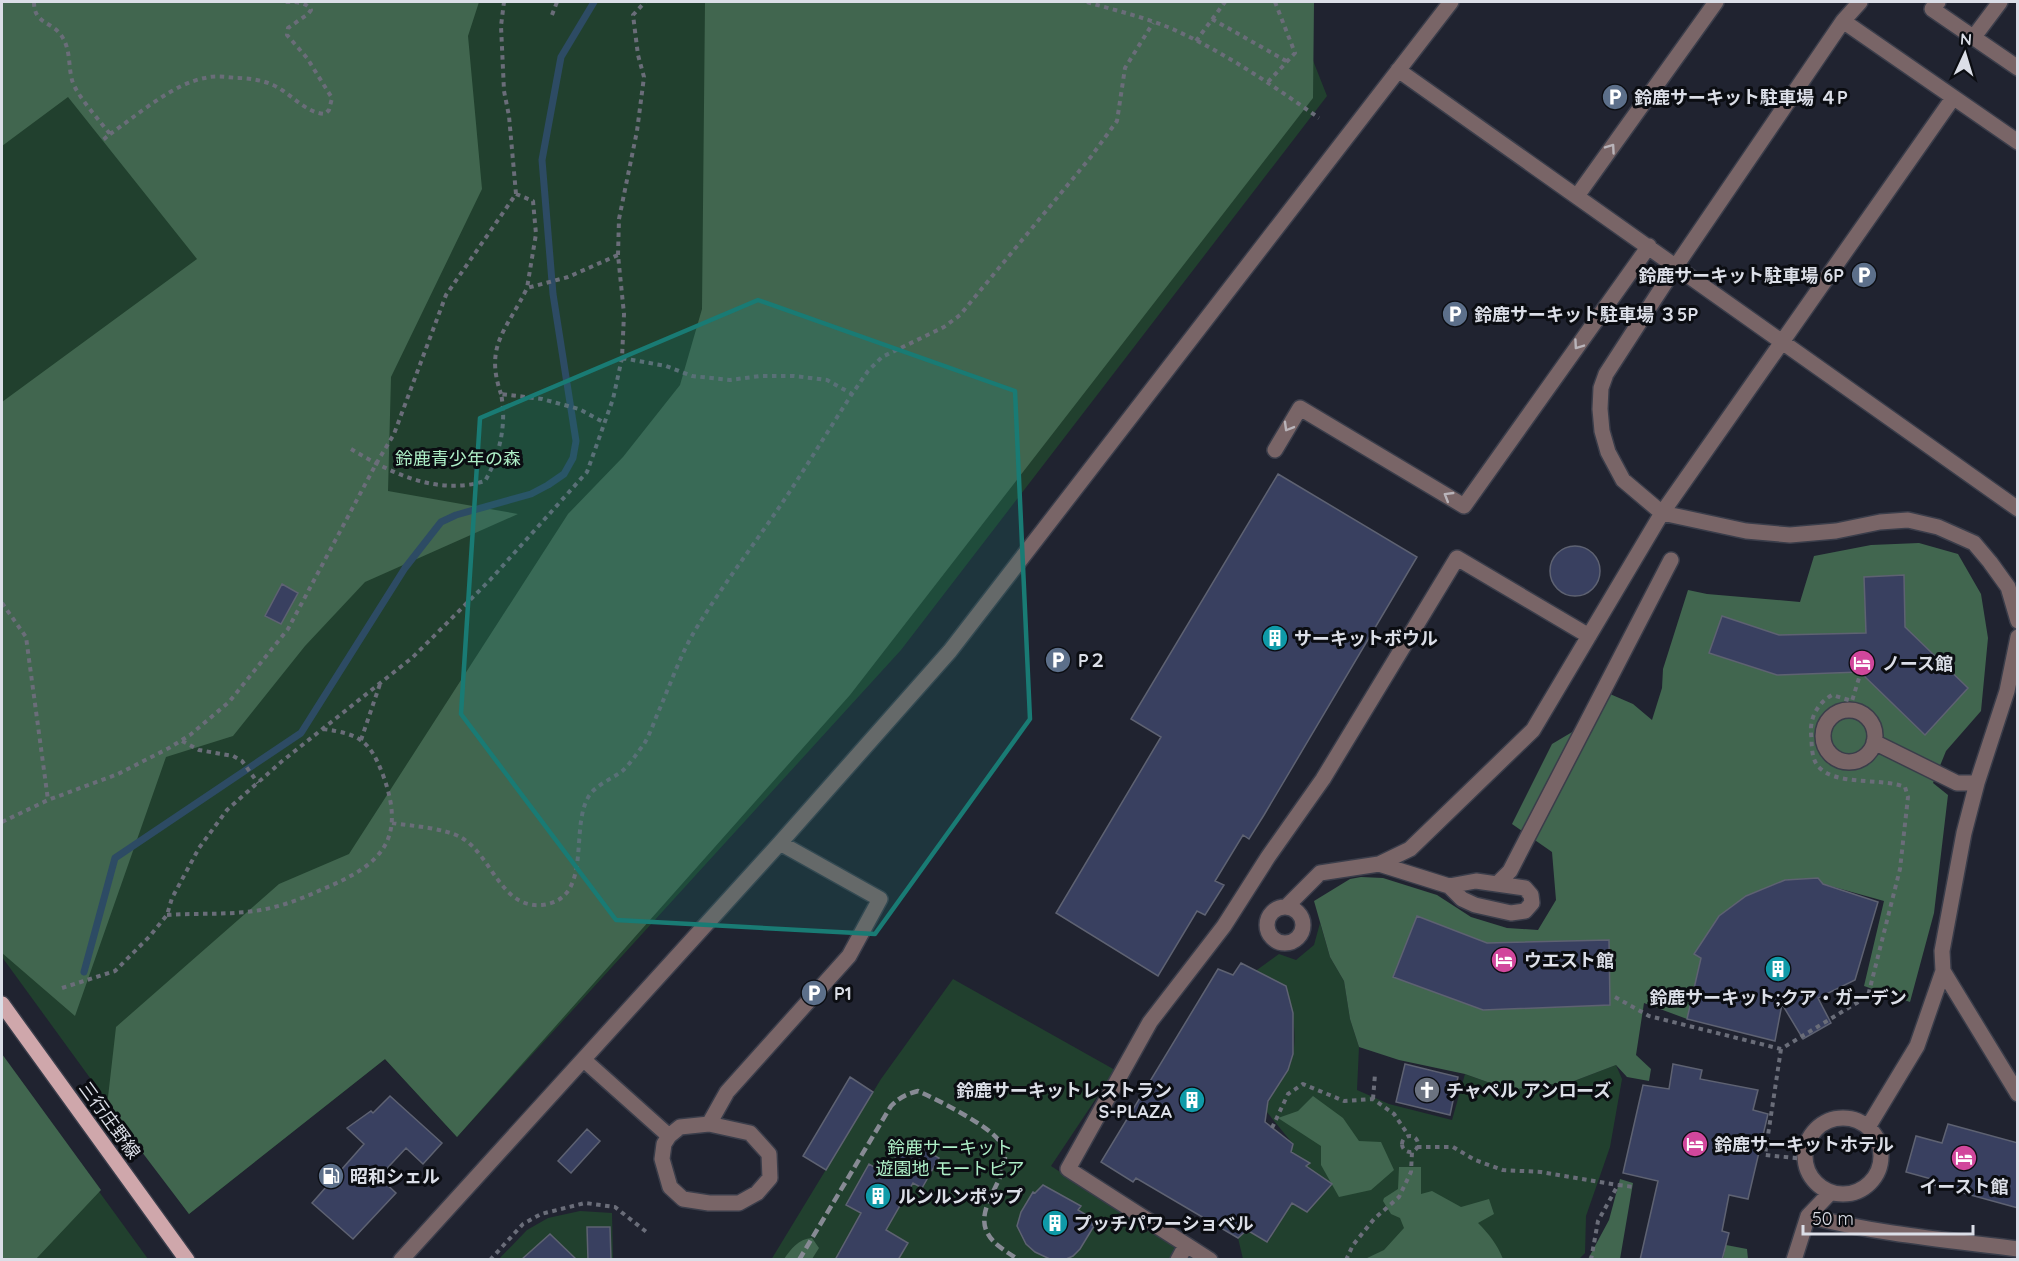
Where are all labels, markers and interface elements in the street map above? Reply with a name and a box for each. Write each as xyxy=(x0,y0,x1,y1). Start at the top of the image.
north arrow xyxy=(1935,24,1995,84)
text: N xyxy=(1959,29,1973,49)
parking icon: 鈴鹿サーキット駐車場 ４P xyxy=(1600,82,1630,112)
place label: 鈴鹿サーキット駐車場 ４P xyxy=(1634,86,1848,109)
one-way arrow xyxy=(1604,144,1615,155)
parking icon: 鈴鹿サーキット駐車場 6P xyxy=(1849,260,1879,290)
place label: 鈴鹿サーキット駐車場 6P xyxy=(1638,264,1844,287)
parking icon: 鈴鹿サーキット駐車場 ３5P xyxy=(1440,299,1470,329)
place label: 鈴鹿サーキット駐車場 ３5P xyxy=(1474,303,1698,326)
one-way arrow xyxy=(1574,338,1585,349)
one-way arrow xyxy=(1284,421,1296,432)
park label: 鈴鹿青少年の森 xyxy=(395,447,521,470)
one-way arrow xyxy=(1444,492,1454,504)
building icon: サーキットボウル xyxy=(1260,623,1290,653)
place label: サーキットボウル xyxy=(1294,627,1438,650)
parking icon: P２ xyxy=(1043,645,1073,675)
hotel icon: ノース館 xyxy=(1847,648,1877,678)
place label: P２ xyxy=(1078,649,1107,672)
place label: ノース館 xyxy=(1882,652,1953,675)
hotel icon: ウエスト館 xyxy=(1489,945,1519,975)
place label: ウエスト館 xyxy=(1524,949,1614,972)
building icon: 鈴鹿サーキット;クア・ガーデン xyxy=(1763,954,1793,984)
parking icon: P1 xyxy=(799,978,829,1008)
place label: P1 xyxy=(834,982,852,1005)
place label: 鈴鹿サーキット;クア・ガーデン xyxy=(1649,986,1907,1009)
church icon: チャペル アンローズ xyxy=(1412,1075,1442,1105)
street label: 三行庄野線 xyxy=(74,1077,146,1163)
place label: 鈴鹿サーキットレストラン S-PLAZA xyxy=(956,1079,1172,1123)
place label: チャペル アンローズ xyxy=(1446,1079,1611,1102)
building icon: 鈴鹿サーキットレストラン S-PLAZA xyxy=(1177,1085,1207,1115)
hotel icon: 鈴鹿サーキットホテル xyxy=(1680,1129,1710,1159)
place label: 鈴鹿サーキットホテル xyxy=(1714,1133,1894,1156)
park label: 鈴鹿サーキット 遊園地 モートピア xyxy=(876,1136,1024,1180)
hotel icon: イースト館 xyxy=(1949,1143,1979,1173)
fuel station icon: 昭和シェル xyxy=(316,1161,346,1191)
place label: 昭和シェル xyxy=(350,1165,440,1188)
place label: イースト館 xyxy=(1919,1175,2009,1198)
building icon: ルンルンポップ xyxy=(863,1181,893,1211)
place label: ルンルンポップ xyxy=(898,1185,1023,1208)
scale bar xyxy=(1803,1198,1972,1236)
text: 50 m xyxy=(1812,1207,1854,1230)
building icon: プッチパワーショベル xyxy=(1040,1208,1070,1238)
place label: プッチパワーショベル xyxy=(1074,1212,1254,1235)

